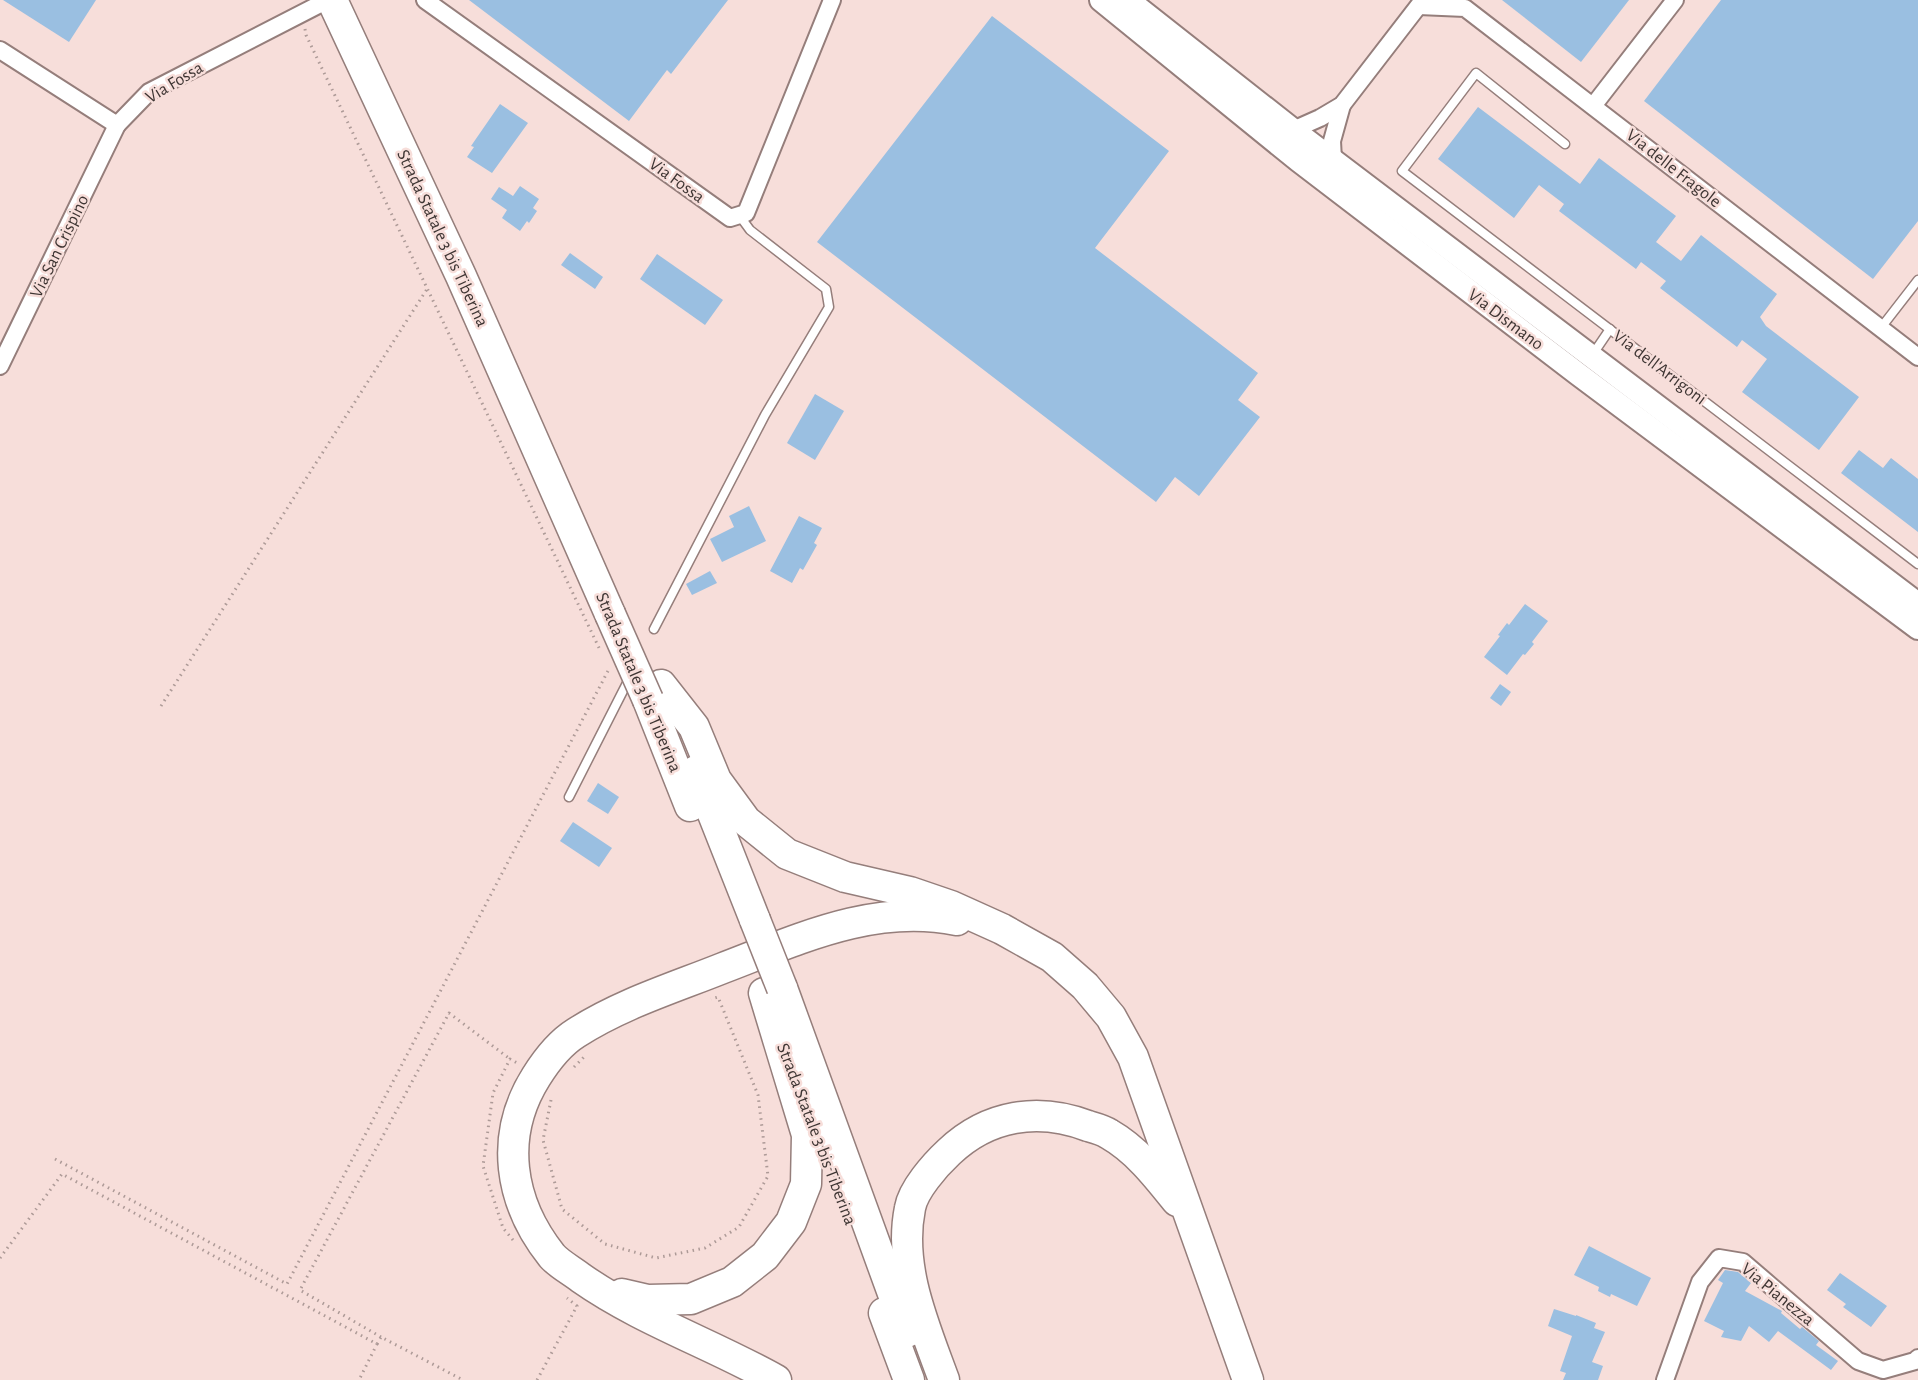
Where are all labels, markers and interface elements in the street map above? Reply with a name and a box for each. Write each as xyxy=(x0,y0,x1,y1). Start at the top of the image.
street label: Via Fossa xyxy=(143,59,206,107)
street label: Via delle Fragole xyxy=(1623,126,1724,211)
street label: Strada Statale 3 bis Tiberina xyxy=(393,147,491,330)
street label: Via Fossa xyxy=(645,155,707,207)
street label: Via San Crispino xyxy=(27,192,93,301)
street label: Via Dismano xyxy=(1464,286,1547,354)
street label: Via dell'Arrigoni xyxy=(1609,327,1709,409)
street label: Strada Statale 3 bis Tiberina xyxy=(592,590,684,775)
street label: Strada Statale 3 bis Tiberina xyxy=(773,1041,859,1228)
street label: Via Pianezza xyxy=(1737,1260,1817,1330)

